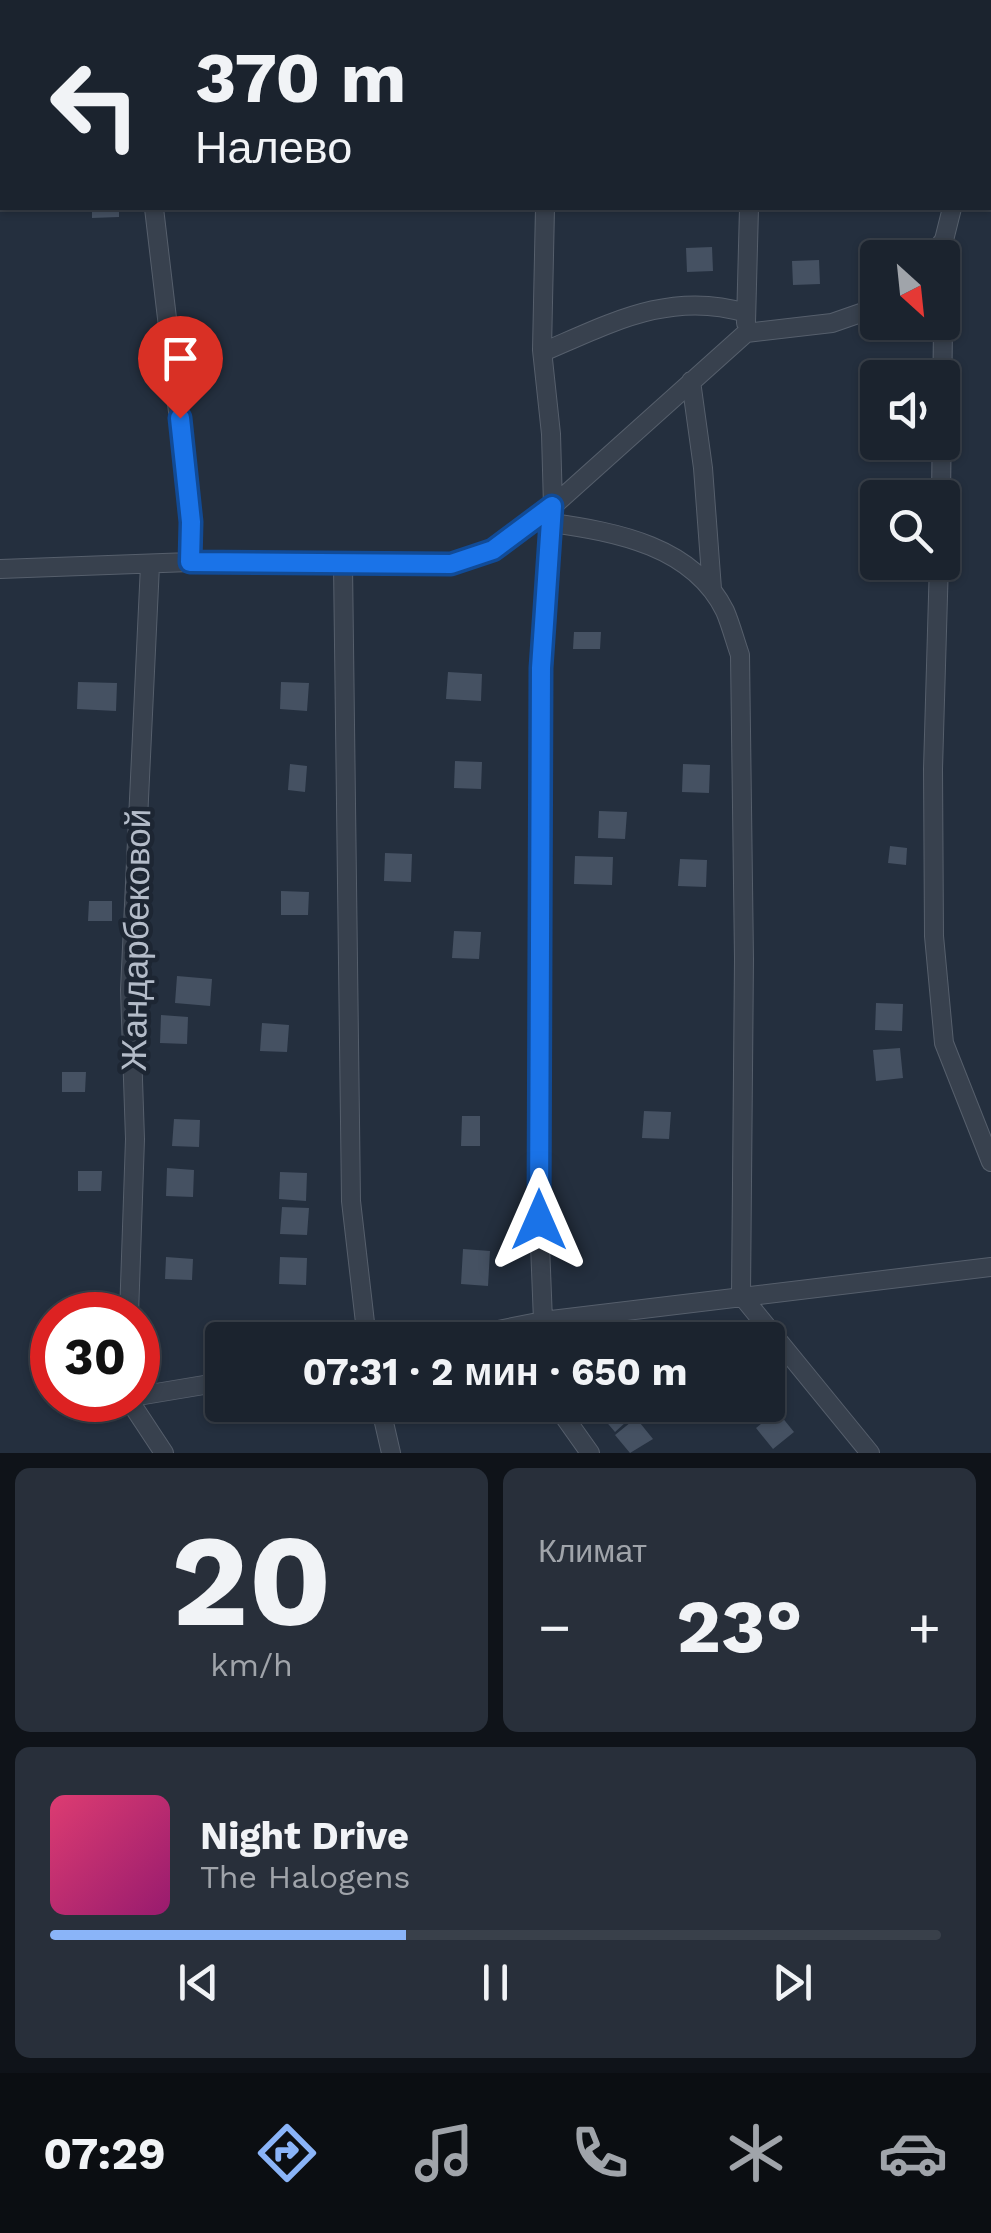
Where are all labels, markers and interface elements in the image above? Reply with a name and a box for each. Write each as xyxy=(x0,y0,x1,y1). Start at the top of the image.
text: 370 m xyxy=(195,37,406,119)
icon: left xyxy=(30,40,160,170)
text: Налево xyxy=(195,121,352,174)
north arrow xyxy=(860,240,960,340)
map controls xyxy=(860,240,960,580)
pin xyxy=(138,316,223,419)
icon: arrive xyxy=(153,331,208,386)
button: sound xyxy=(860,360,960,460)
button: search xyxy=(860,480,960,580)
street label: Жандарбековой xyxy=(113,808,159,1072)
position arrow xyxy=(487,1168,591,1272)
speed limit sign: 30 xyxy=(30,1292,160,1422)
text: 07:31 · 2 мин · 650 m xyxy=(302,1350,688,1394)
text: 20 xyxy=(171,1504,332,1657)
text: Климат xyxy=(538,1532,647,1570)
text: 23° xyxy=(676,1582,803,1670)
text: − xyxy=(538,1595,571,1659)
text: + xyxy=(908,1595,941,1659)
text: km/h xyxy=(210,1646,293,1684)
text: Night Drive xyxy=(200,1814,409,1858)
text: The Halogens xyxy=(200,1858,410,1896)
icon: previous xyxy=(171,1955,226,2010)
icon: pause xyxy=(468,1955,523,2010)
icon: next xyxy=(765,1955,820,2010)
icon: directions xyxy=(252,2118,322,2188)
icon: music xyxy=(409,2118,479,2188)
icon: phone xyxy=(565,2118,635,2188)
icon: climate xyxy=(721,2118,791,2188)
icon: car xyxy=(878,2118,948,2188)
text: 07:29 xyxy=(43,2127,166,2180)

